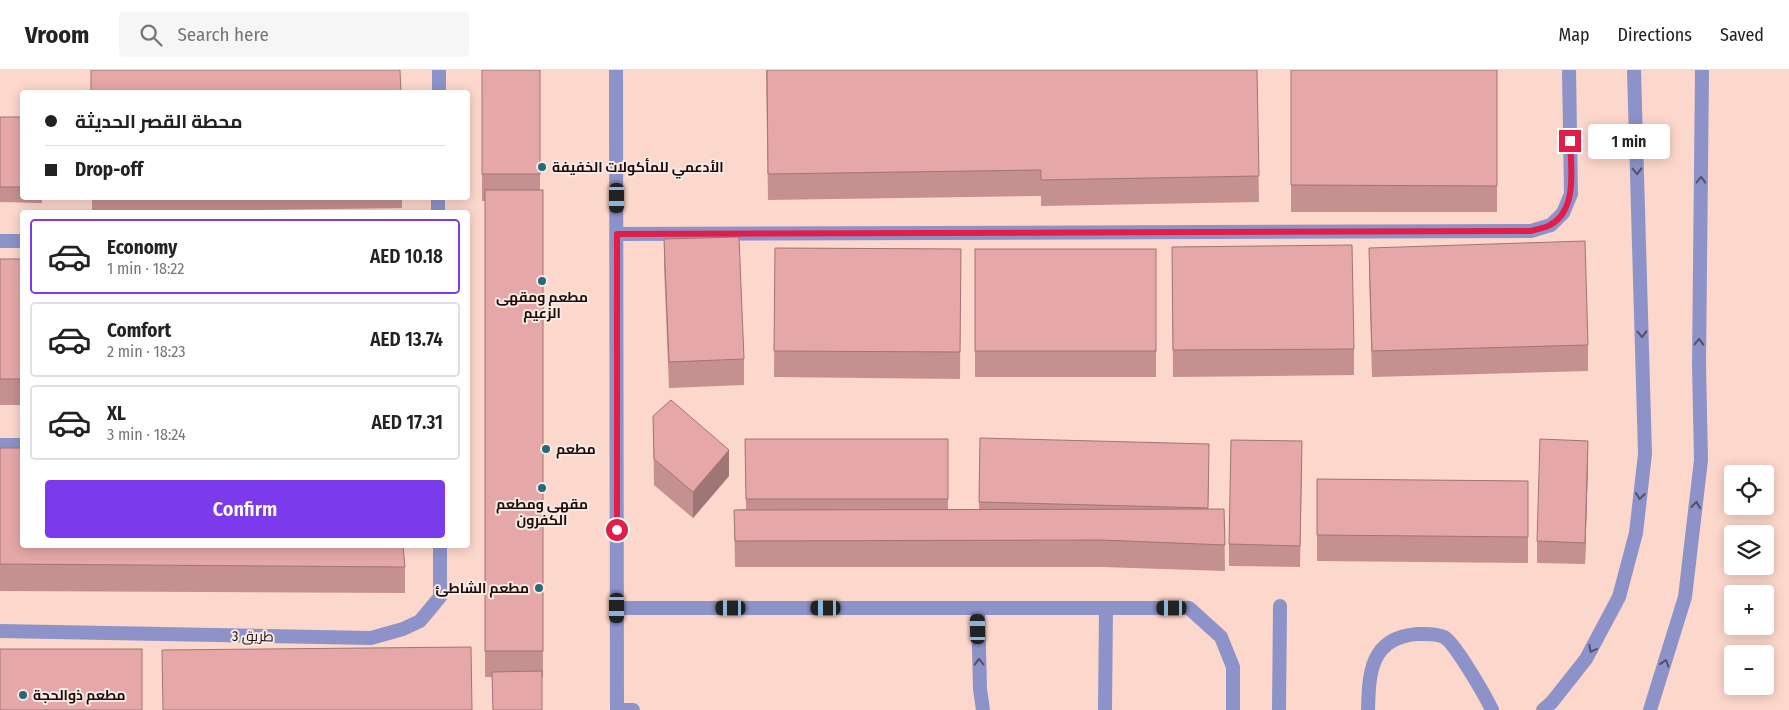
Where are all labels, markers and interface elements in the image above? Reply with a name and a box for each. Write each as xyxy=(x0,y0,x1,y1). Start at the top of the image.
search box xyxy=(119,12,469,57)
text: Vroom xyxy=(25,21,89,49)
icon: search xyxy=(137,21,165,49)
text: Search here xyxy=(177,23,269,46)
text: Map xyxy=(1558,24,1590,46)
text: Directions xyxy=(1618,24,1692,46)
text: Saved xyxy=(1720,24,1764,46)
text: محطة القصر الحديثة xyxy=(75,110,243,133)
callout: 1 min xyxy=(1588,124,1670,158)
route end xyxy=(1559,130,1581,152)
text: 1 min xyxy=(1612,132,1646,151)
text: Drop-off xyxy=(75,158,143,181)
place label: الأدعمي للمأكولات الخفيفة xyxy=(552,158,724,179)
marker: الأدعمي للمأكولات الخفيفة xyxy=(536,161,548,173)
one-way arrow xyxy=(1632,168,1642,175)
one-way arrow xyxy=(1695,176,1706,184)
car xyxy=(609,183,624,213)
icon: car xyxy=(47,234,92,279)
text: Economy xyxy=(107,236,177,259)
text: AED 10.18 xyxy=(370,245,443,268)
text: 1 min · 18:22 xyxy=(107,259,184,278)
marker: مطعم ومقهى الزعيم xyxy=(536,275,548,287)
place label: مطعم ومقهى الزعيم xyxy=(496,289,588,323)
icon: car xyxy=(47,317,92,362)
text: Comfort xyxy=(107,319,171,342)
text: AED 13.74 xyxy=(370,328,443,351)
one-way arrow xyxy=(1636,330,1647,338)
one-way arrow xyxy=(1694,338,1704,346)
text: 2 min · 18:23 xyxy=(107,342,185,361)
icon: car xyxy=(47,400,92,445)
text: XL xyxy=(107,402,126,425)
text: AED 17.31 xyxy=(372,411,443,434)
text: 3 min · 18:24 xyxy=(107,425,186,444)
place label: مطعم xyxy=(556,441,596,459)
marker: مطعم xyxy=(540,443,552,455)
map controls xyxy=(1724,465,1774,695)
button: locate xyxy=(1724,465,1774,515)
button: Confirm xyxy=(45,480,445,538)
marker: مقهى ومطعم الكفرون xyxy=(536,482,548,494)
one-way arrow xyxy=(1635,492,1646,500)
place label: مقهى ومطعم الكفرون xyxy=(496,496,588,529)
one-way arrow xyxy=(1690,500,1701,508)
route start xyxy=(606,519,628,541)
button: layers xyxy=(1724,525,1774,575)
place label: مطعم الشاطئ xyxy=(436,580,529,598)
marker: مطعم الشاطئ xyxy=(533,582,545,594)
button: + xyxy=(1724,585,1774,635)
car xyxy=(609,593,624,623)
car xyxy=(716,601,746,616)
car xyxy=(811,601,841,616)
car xyxy=(1157,601,1187,616)
car xyxy=(970,614,985,644)
street label: طريق 3 xyxy=(232,628,274,645)
one-way arrow xyxy=(1588,644,1598,653)
button: − xyxy=(1724,645,1774,695)
one-way arrow xyxy=(974,657,984,665)
one-way arrow xyxy=(1659,660,1669,668)
place label: مطعم ذوالحجة xyxy=(33,687,126,705)
marker: مطعم ذوالحجة xyxy=(17,689,29,701)

